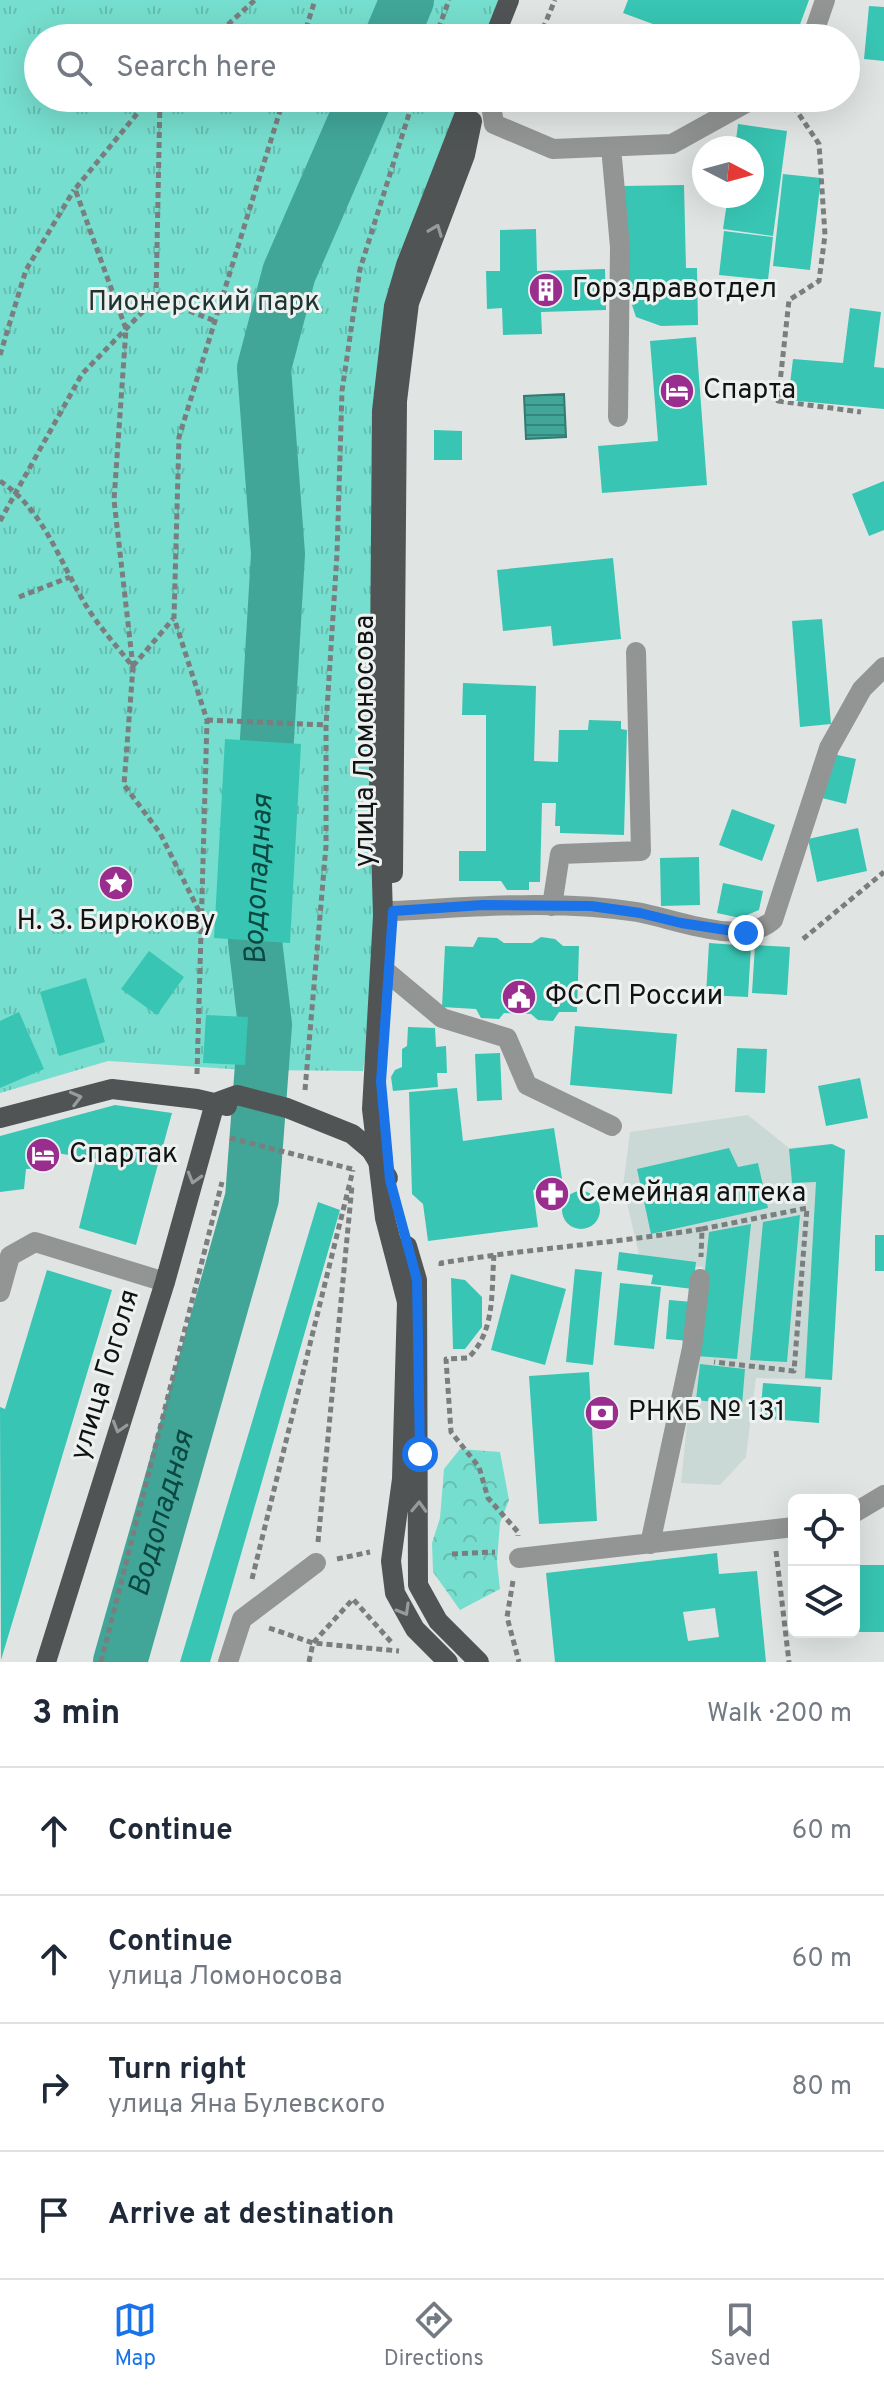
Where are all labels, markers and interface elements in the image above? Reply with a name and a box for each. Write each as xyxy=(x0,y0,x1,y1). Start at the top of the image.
search box xyxy=(24,24,860,112)
icon: search xyxy=(52,46,96,90)
text: Search here xyxy=(116,50,276,87)
north arrow xyxy=(692,136,764,208)
one-way arrow xyxy=(426,224,443,238)
building icon: Горздравотдел xyxy=(527,271,565,309)
place label: Горздравотдел xyxy=(572,272,777,308)
park label: Пионерский парк xyxy=(88,285,320,321)
hotel icon: Спарта xyxy=(658,372,696,410)
place label: Спарта xyxy=(703,373,796,409)
street label: улица Ломоносова xyxy=(348,615,384,867)
water label: Водопадная xyxy=(236,793,282,967)
place icon: Н. З. Бирюкову xyxy=(97,864,135,902)
place label: Н. З. Бирюкову xyxy=(17,904,215,940)
route end xyxy=(728,915,764,951)
public building icon: ФССП России xyxy=(500,978,538,1016)
place label: ФССП России xyxy=(545,979,723,1015)
one-way arrow xyxy=(68,1091,82,1108)
hotel icon: Спартак xyxy=(24,1136,62,1174)
place label: Спартак xyxy=(69,1137,178,1173)
one-way arrow xyxy=(187,1171,203,1185)
pharmacy icon: Семейная аптека xyxy=(533,1175,571,1213)
place label: Семейная аптека xyxy=(578,1176,806,1212)
street label: улица Гоголя xyxy=(63,1285,149,1465)
bank icon: РНКБ № 131 xyxy=(583,1394,621,1432)
place label: РНКБ № 131 xyxy=(628,1395,785,1431)
one-way arrow xyxy=(112,1420,128,1434)
water label: Водопадная xyxy=(121,1426,203,1601)
route start xyxy=(402,1436,438,1472)
map controls xyxy=(788,1494,860,1638)
button: locate xyxy=(788,1494,860,1566)
one-way arrow xyxy=(410,1500,427,1513)
button: layers xyxy=(788,1566,860,1638)
one-way arrow xyxy=(395,1602,410,1616)
text: 3 min xyxy=(32,1693,120,1736)
text: Walk · 200 m xyxy=(707,1698,852,1731)
icon: ahead xyxy=(32,1809,76,1853)
text: Continue xyxy=(108,1813,233,1850)
text: 60 m xyxy=(792,1815,852,1848)
text: Continue xyxy=(108,1924,233,1961)
icon: ahead xyxy=(32,1937,76,1981)
text: 60 m xyxy=(792,1943,852,1976)
text: улица Ломоносова xyxy=(108,1961,343,1994)
text: Turn right xyxy=(108,2052,246,2089)
icon: right xyxy=(32,2065,76,2109)
text: 80 m xyxy=(792,2071,852,2104)
text: улица Яна Булевского xyxy=(108,2089,385,2122)
icon: arrive xyxy=(32,2193,76,2237)
text: Arrive at destination xyxy=(108,2197,394,2234)
tab: Map xyxy=(113,2298,157,2373)
tab: Directions xyxy=(384,2298,484,2373)
tab: Saved xyxy=(710,2298,771,2373)

